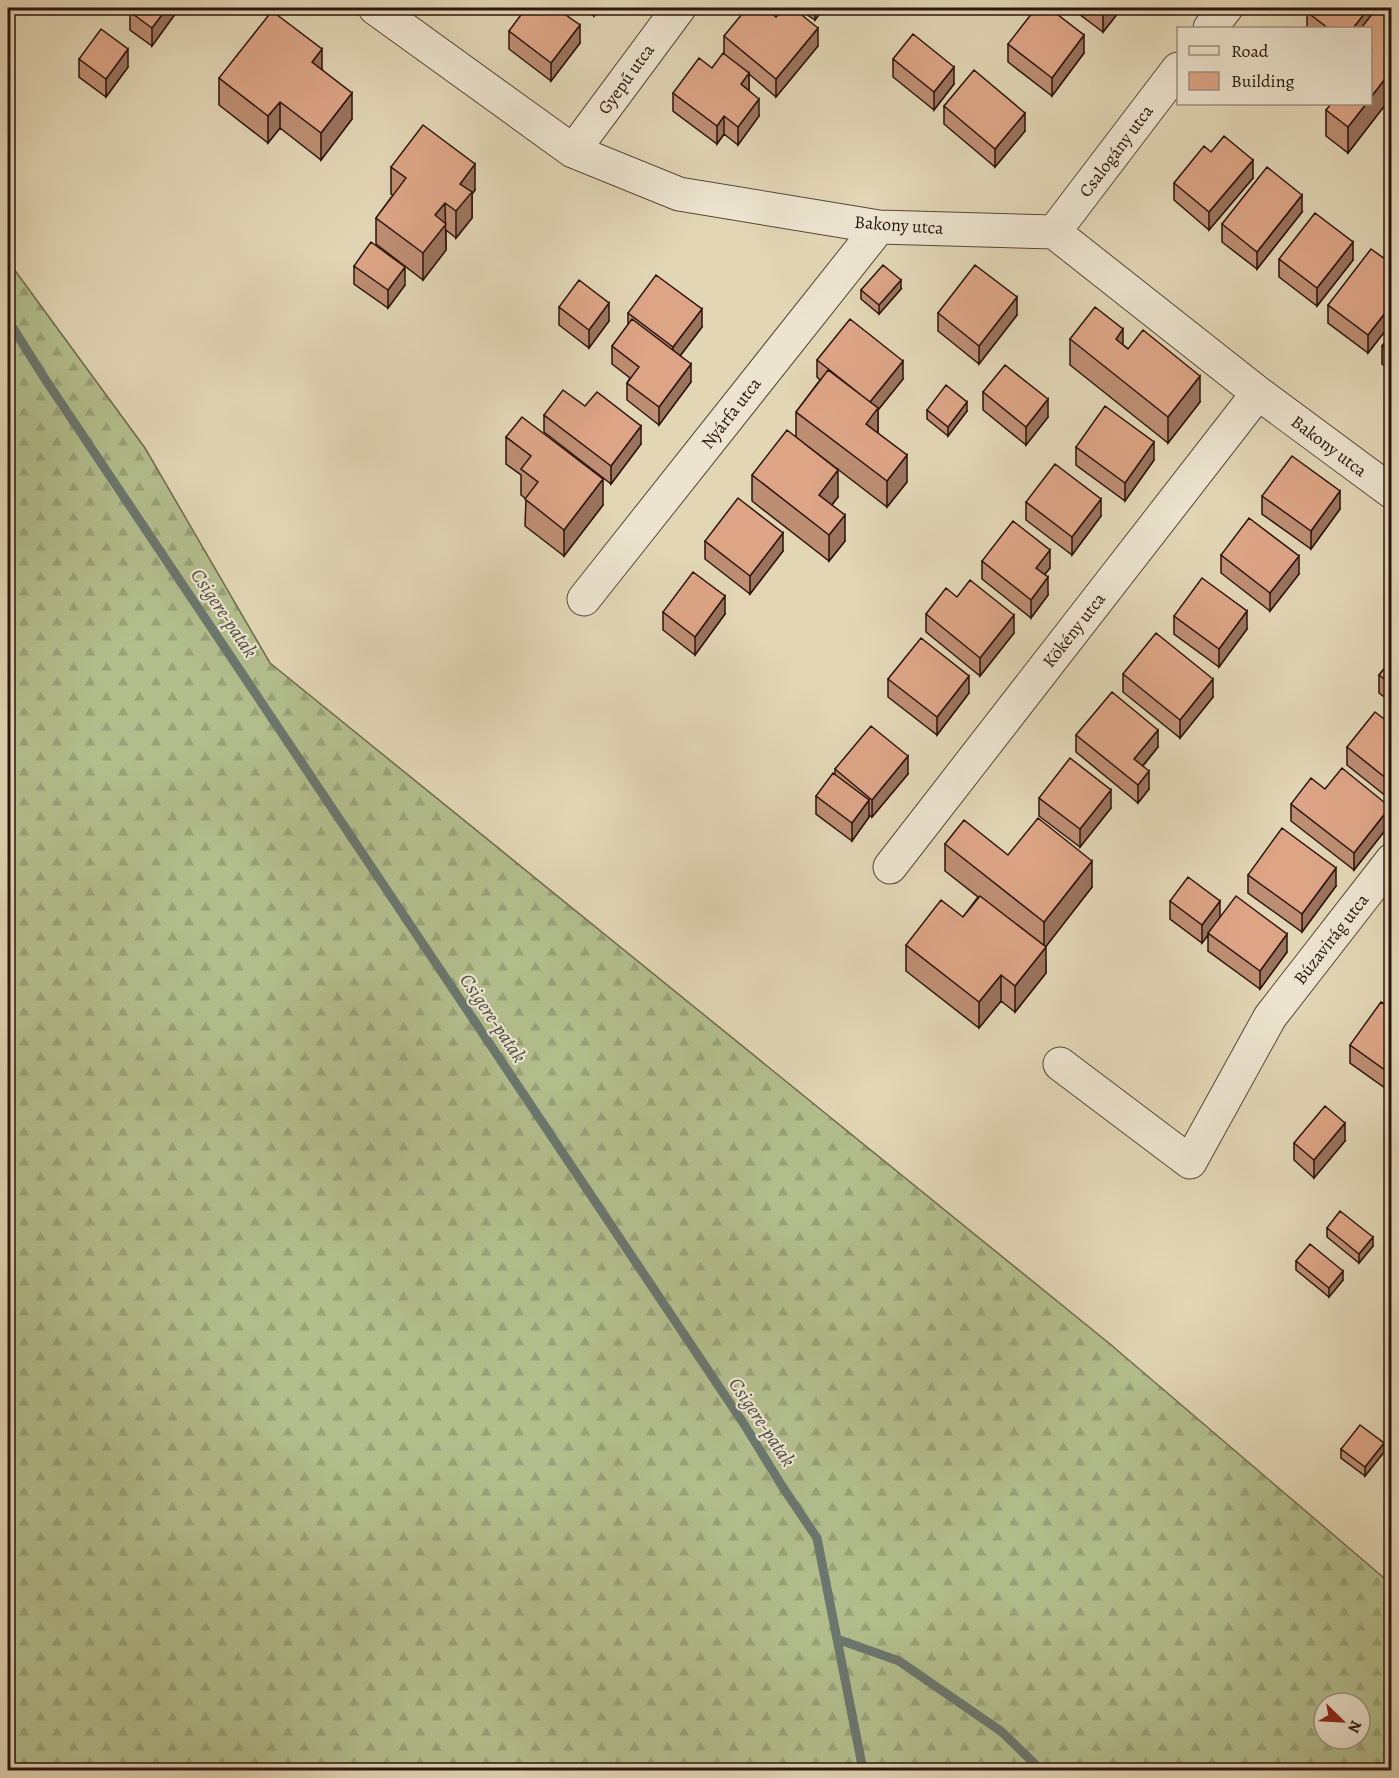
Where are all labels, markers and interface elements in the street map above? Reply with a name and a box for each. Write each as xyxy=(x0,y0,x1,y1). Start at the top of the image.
legend xyxy=(1177,27,1372,105)
street label: Gyepű utca xyxy=(592,38,660,119)
text: Road xyxy=(1231,39,1269,63)
text: Building xyxy=(1231,69,1295,93)
street label: Csalogány utca xyxy=(1073,99,1159,202)
street label: Bakony utca xyxy=(854,210,945,240)
street label: Nyárfa utca xyxy=(695,372,767,454)
street label: Bakony utca xyxy=(1286,410,1372,483)
water label: Csigere-patak xyxy=(184,563,264,663)
street label: Kökény utca xyxy=(1037,587,1111,672)
street label: Búzavirág utca xyxy=(1288,888,1374,989)
water label: Csigere-patak xyxy=(453,968,533,1068)
water label: Csigere-patak xyxy=(722,1372,802,1472)
north arrow xyxy=(1312,1691,1372,1751)
text: N xyxy=(1342,1717,1367,1737)

